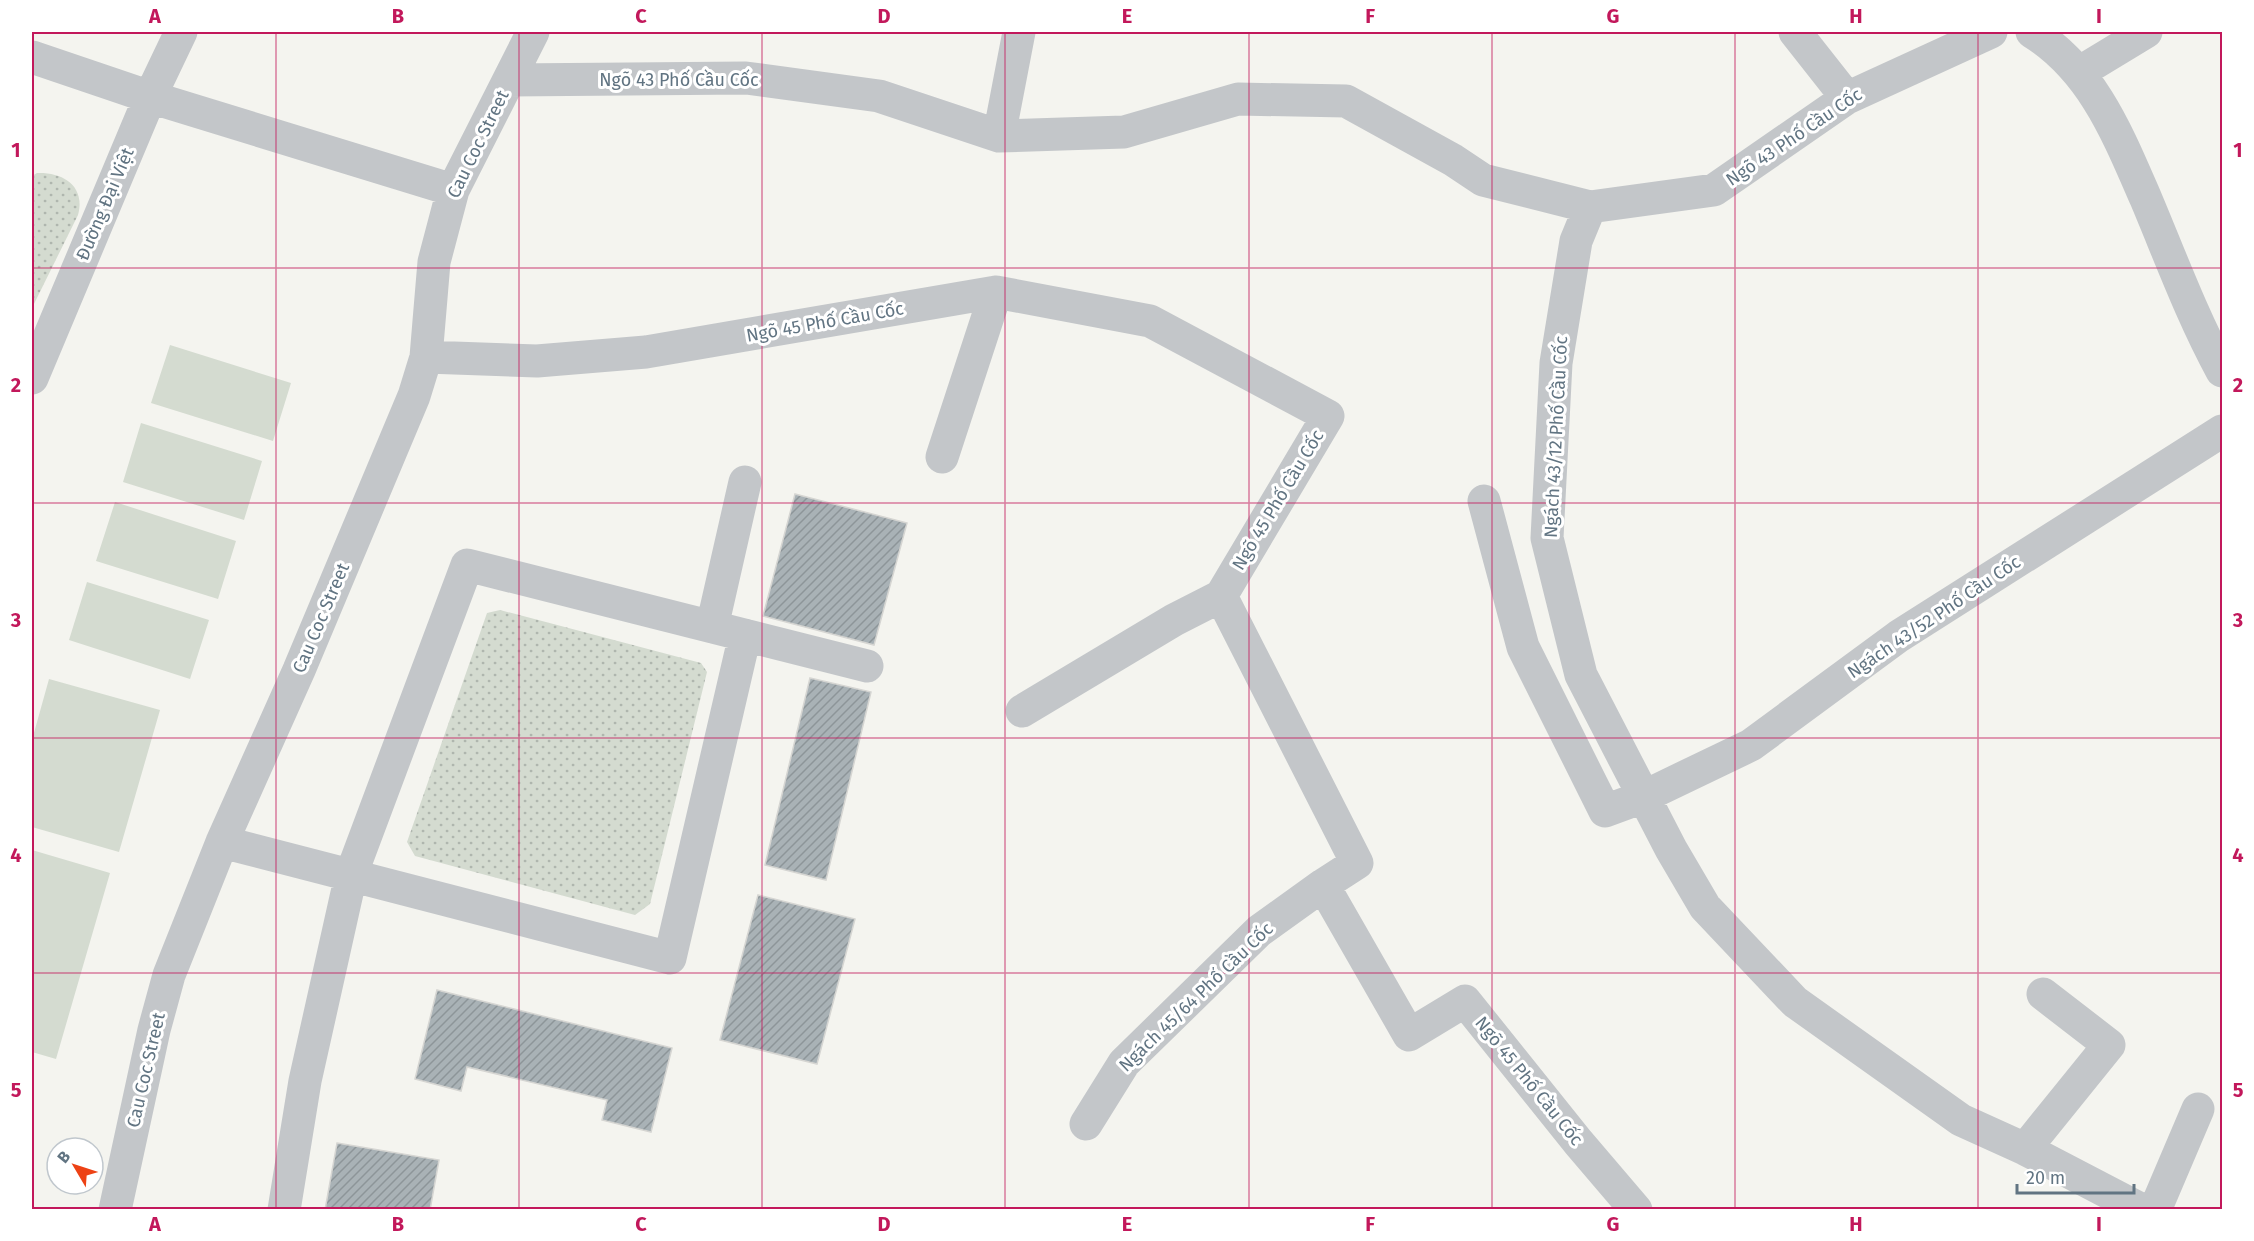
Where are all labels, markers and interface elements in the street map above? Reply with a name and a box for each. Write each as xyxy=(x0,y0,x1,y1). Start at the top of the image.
text: A xyxy=(148,4,162,28)
text: B xyxy=(392,4,404,28)
text: C xyxy=(635,4,647,28)
text: D xyxy=(877,4,891,28)
text: E xyxy=(1122,4,1132,28)
text: F xyxy=(1365,4,1375,28)
text: G xyxy=(1607,4,1619,28)
text: H xyxy=(1849,4,1863,28)
text: I xyxy=(2096,4,2102,28)
street label: Ngõ 43 Phố Cầu Cốc xyxy=(599,69,759,91)
street label: Ngõ 43 Phố Cầu Cốc xyxy=(1722,83,1867,191)
street label: Cau Coc Street xyxy=(442,86,514,202)
text: 1 xyxy=(11,138,21,162)
text: 1 xyxy=(2233,138,2243,162)
street label: Đường Đại Việt xyxy=(71,144,139,264)
street label: Ngõ 45 Phố Cầu Cốc xyxy=(745,297,906,347)
street label: Ngách 43/12 Phố Cầu Cốc xyxy=(1540,335,1572,539)
text: 2 xyxy=(11,373,21,397)
text: 2 xyxy=(2233,373,2243,397)
street label: Ngõ 45 Phố Cầu Cốc xyxy=(1227,426,1329,574)
street label: Ngách 43/52 Phố Cầu Cốc xyxy=(1843,551,2025,683)
street label: Cau Coc Street xyxy=(288,559,354,676)
text: 3 xyxy=(10,608,21,632)
text: 3 xyxy=(2232,608,2243,632)
text: 4 xyxy=(10,843,22,867)
text: 4 xyxy=(2232,843,2244,867)
street label: Ngách 45/64 Phố Cầu Cốc xyxy=(1114,917,1278,1076)
street label: Cau Coc Street xyxy=(122,1010,170,1130)
street label: Ngõ 45 Phố Cầu Cốc xyxy=(1470,1012,1588,1150)
text: 5 xyxy=(11,1078,22,1102)
text: 5 xyxy=(2233,1078,2244,1102)
north arrow xyxy=(45,1136,105,1196)
text: B xyxy=(53,1147,74,1167)
scale bar xyxy=(2017,1157,2134,1195)
text: 20 m xyxy=(2026,1167,2065,1189)
text: A xyxy=(148,1212,162,1236)
text: B xyxy=(392,1212,404,1236)
text: C xyxy=(635,1212,647,1236)
text: D xyxy=(877,1212,891,1236)
text: E xyxy=(1122,1212,1132,1236)
text: F xyxy=(1365,1212,1375,1236)
text: G xyxy=(1607,1212,1619,1236)
text: H xyxy=(1849,1212,1863,1236)
text: I xyxy=(2096,1212,2102,1236)

